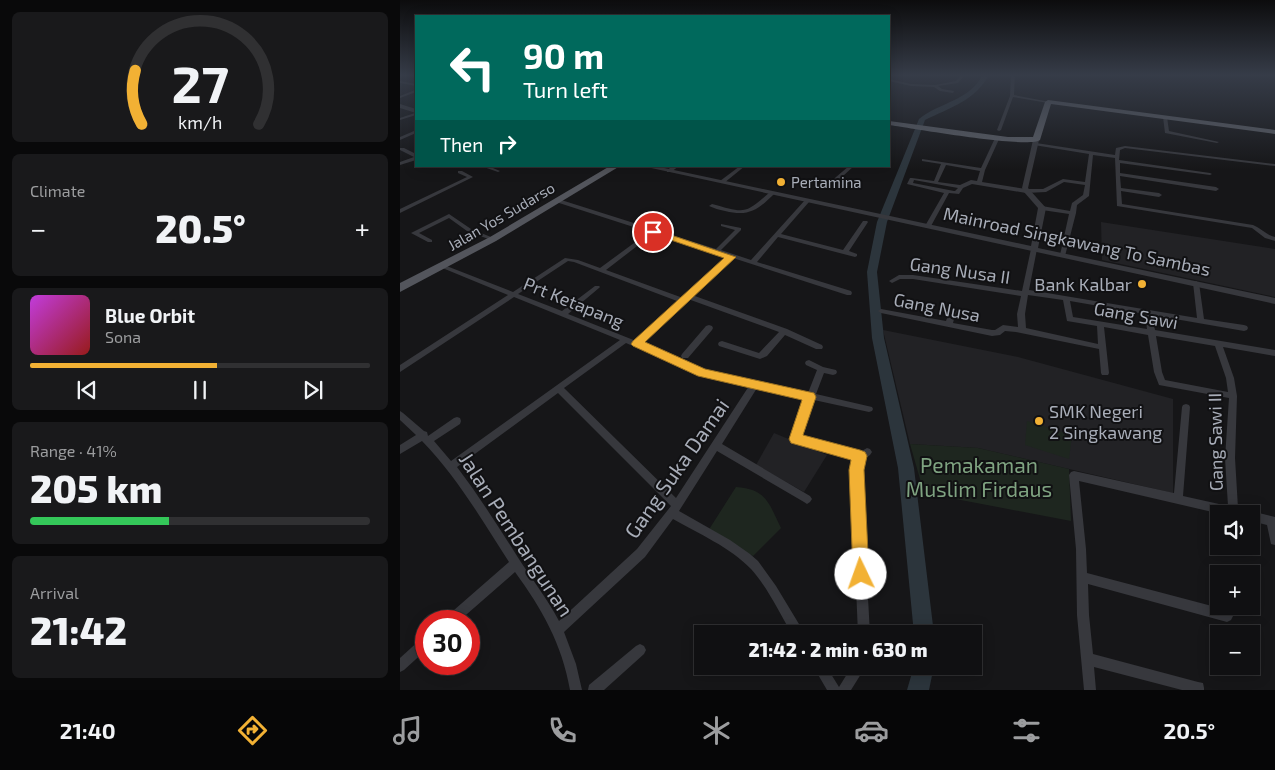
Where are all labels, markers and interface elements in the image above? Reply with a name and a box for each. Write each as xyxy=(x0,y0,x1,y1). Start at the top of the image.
text: 90 m xyxy=(523,34,604,76)
icon: left xyxy=(440,35,505,100)
text: 27 xyxy=(171,51,229,113)
text: Turn left xyxy=(523,76,608,102)
text: km/h xyxy=(178,111,222,133)
icon: right xyxy=(493,130,521,158)
text: Then xyxy=(440,133,483,156)
place label: Pertamina xyxy=(791,173,862,191)
marker: Pertamina xyxy=(775,176,787,188)
street label: Jalan Yos Sudarso xyxy=(444,178,558,254)
text: Climate xyxy=(30,181,85,200)
street label: Mainroad Singkawang To Sambas xyxy=(941,202,1213,280)
text: 20.5° xyxy=(155,205,246,251)
text: − xyxy=(30,211,46,245)
text: + xyxy=(355,211,370,245)
pin xyxy=(632,211,674,253)
icon: arrive xyxy=(639,218,667,246)
street label: Gang Nusa II xyxy=(908,252,1012,288)
street label: Prt Ketapang xyxy=(521,272,627,332)
place label: Bank Kalbar xyxy=(1034,273,1132,295)
marker: Bank Kalbar xyxy=(1136,278,1148,290)
street label: Gang Nusa xyxy=(892,288,982,326)
street label: Gang Sawi xyxy=(1092,297,1180,333)
text: Blue Orbit xyxy=(105,304,195,327)
text: Sona xyxy=(105,327,141,346)
icon: previous xyxy=(73,376,101,404)
icon: pause xyxy=(186,376,214,404)
icon: next xyxy=(299,376,327,404)
street label: Gang Suka Damai xyxy=(619,393,733,543)
street label: Gang Sawi II xyxy=(1203,393,1227,491)
place label: SMK Negeri 2 Singkawang xyxy=(1049,400,1162,443)
marker: SMK Negeri 2 Singkawang xyxy=(1033,415,1045,427)
text: Range · 41% xyxy=(30,441,117,460)
street label: Jalan Pembangunan xyxy=(455,447,579,621)
park label: Pemakaman Muslim Firdaus xyxy=(906,452,1052,501)
text: 205 km xyxy=(30,465,162,511)
map controls xyxy=(1210,505,1260,675)
button: sound xyxy=(1210,505,1260,555)
position arrow xyxy=(834,547,886,599)
button: + xyxy=(1210,565,1260,615)
text: Arrival xyxy=(30,583,79,602)
text: 21:42 xyxy=(30,607,127,653)
speed limit sign: 30 xyxy=(415,610,480,675)
button: − xyxy=(1210,625,1260,675)
text: 21:42 · 2 min · 630 m xyxy=(748,638,928,661)
icon: directions xyxy=(235,713,270,748)
icon: music xyxy=(390,713,425,748)
icon: phone xyxy=(545,713,580,748)
icon: climate xyxy=(699,713,734,748)
icon: car xyxy=(854,713,889,748)
icon: filters xyxy=(1009,713,1044,748)
text: 21:40 xyxy=(60,717,116,743)
text: 20.5° xyxy=(1163,717,1215,743)

